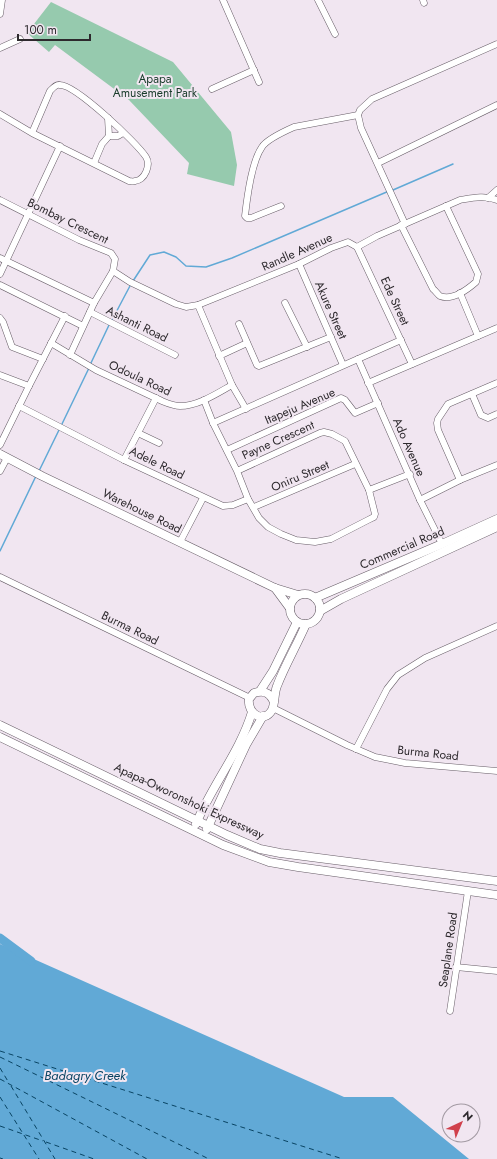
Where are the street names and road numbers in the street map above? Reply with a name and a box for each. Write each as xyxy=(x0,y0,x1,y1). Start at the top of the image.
street label: Bombay Crescent xyxy=(24,194,112,248)
street label: Randle Avenue xyxy=(259,228,335,276)
street label: Ede Street xyxy=(376,274,414,328)
street label: Akure Street xyxy=(310,278,352,342)
street label: Ashanti Road xyxy=(103,301,171,347)
street label: Odoula Road xyxy=(106,356,174,400)
street label: Itapeju Avenue xyxy=(262,383,338,429)
street label: Ado Avenue xyxy=(388,415,430,479)
street label: Payne Crescent xyxy=(239,416,317,464)
street label: Adele Road xyxy=(126,442,188,484)
street label: Oniru Street xyxy=(268,456,332,496)
street label: Warehouse Road xyxy=(99,484,185,538)
street label: Commercial Road xyxy=(357,522,447,574)
street label: Burma Road xyxy=(98,606,162,650)
street label: Burma Road xyxy=(396,741,460,765)
street label: Apapa-Oworonshoki Expressway xyxy=(111,758,268,844)
street label: Seaplane Road xyxy=(434,911,462,989)

